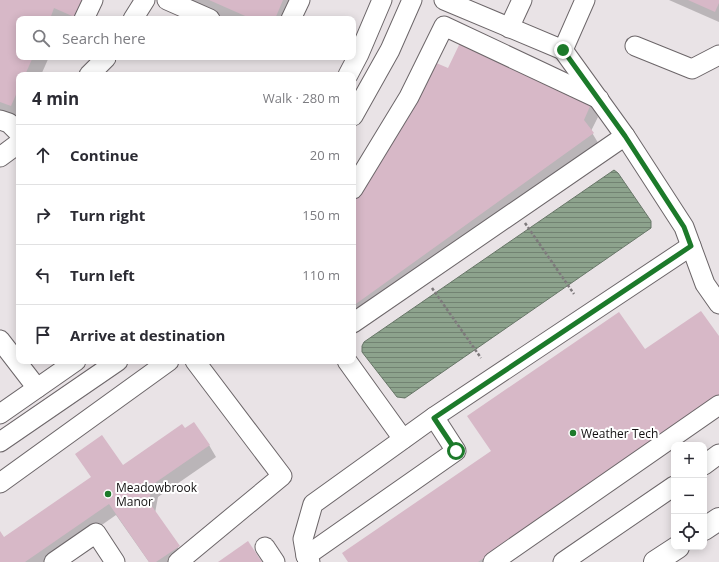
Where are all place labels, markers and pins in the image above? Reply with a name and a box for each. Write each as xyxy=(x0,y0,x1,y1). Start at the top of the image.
place label: Weather Tech xyxy=(581,425,658,442)
marker: Weather Tech xyxy=(568,428,578,438)
place label: Meadowbrook Manor xyxy=(116,479,198,510)
marker: Meadowbrook Manor xyxy=(103,489,113,499)

